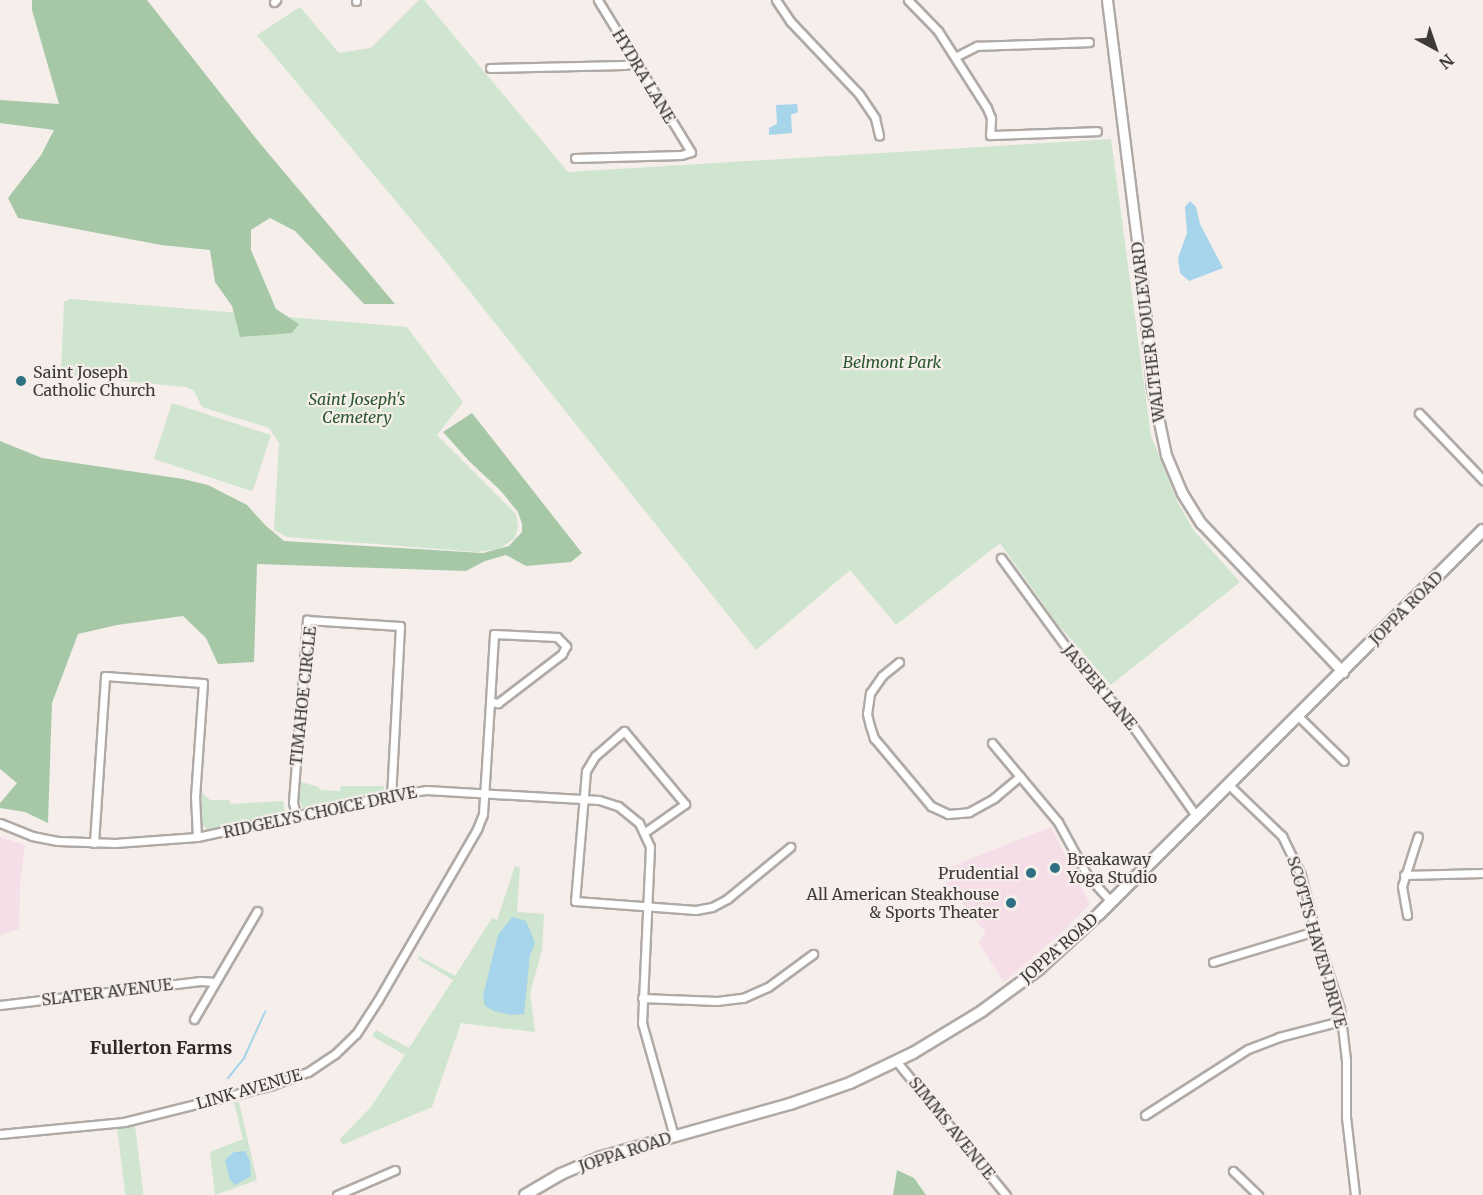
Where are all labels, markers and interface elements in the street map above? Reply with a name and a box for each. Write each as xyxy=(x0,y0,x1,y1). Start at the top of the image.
north arrow xyxy=(1405,18,1465,78)
street label: HYDRA LANE xyxy=(608,26,680,126)
text: N xyxy=(1435,50,1458,74)
street label: WALTHER BOULEVARD xyxy=(1127,241,1169,423)
park label: Belmont Park xyxy=(843,352,941,372)
place label: Saint Joseph Catholic Church xyxy=(33,362,156,400)
marker: Saint Joseph Catholic Church xyxy=(14,374,28,388)
park label: Saint Joseph's Cemetery xyxy=(309,389,405,427)
street label: JOPPA ROAD xyxy=(1365,567,1447,649)
street label: TIMAHOE CIRCLE xyxy=(286,625,320,767)
street label: JASPER LANE xyxy=(1059,640,1141,734)
street label: RIDGELYS CHOICE DRIVE xyxy=(221,782,419,842)
place label: Breakaway Yoga Studio xyxy=(1067,849,1157,887)
street label: SCOTTS HAVEN DRIVE xyxy=(1283,854,1351,1030)
marker: Breakaway Yoga Studio xyxy=(1048,861,1062,875)
place label: Prudential xyxy=(938,863,1019,883)
marker: Prudential xyxy=(1024,866,1038,880)
place label: All American Steakhouse & Sports Theater xyxy=(807,884,999,922)
marker: All American Steakhouse & Sports Theater xyxy=(1004,896,1018,910)
street label: JOPPA ROAD xyxy=(1016,909,1102,987)
street label: SLATER AVENUE xyxy=(40,974,174,1010)
district label: Fullerton Farms xyxy=(90,1037,232,1059)
street label: LINK AVENUE xyxy=(194,1065,304,1113)
street label: SIMMS AVENUE xyxy=(905,1073,999,1183)
street label: JOPPA ROAD xyxy=(576,1128,674,1176)

